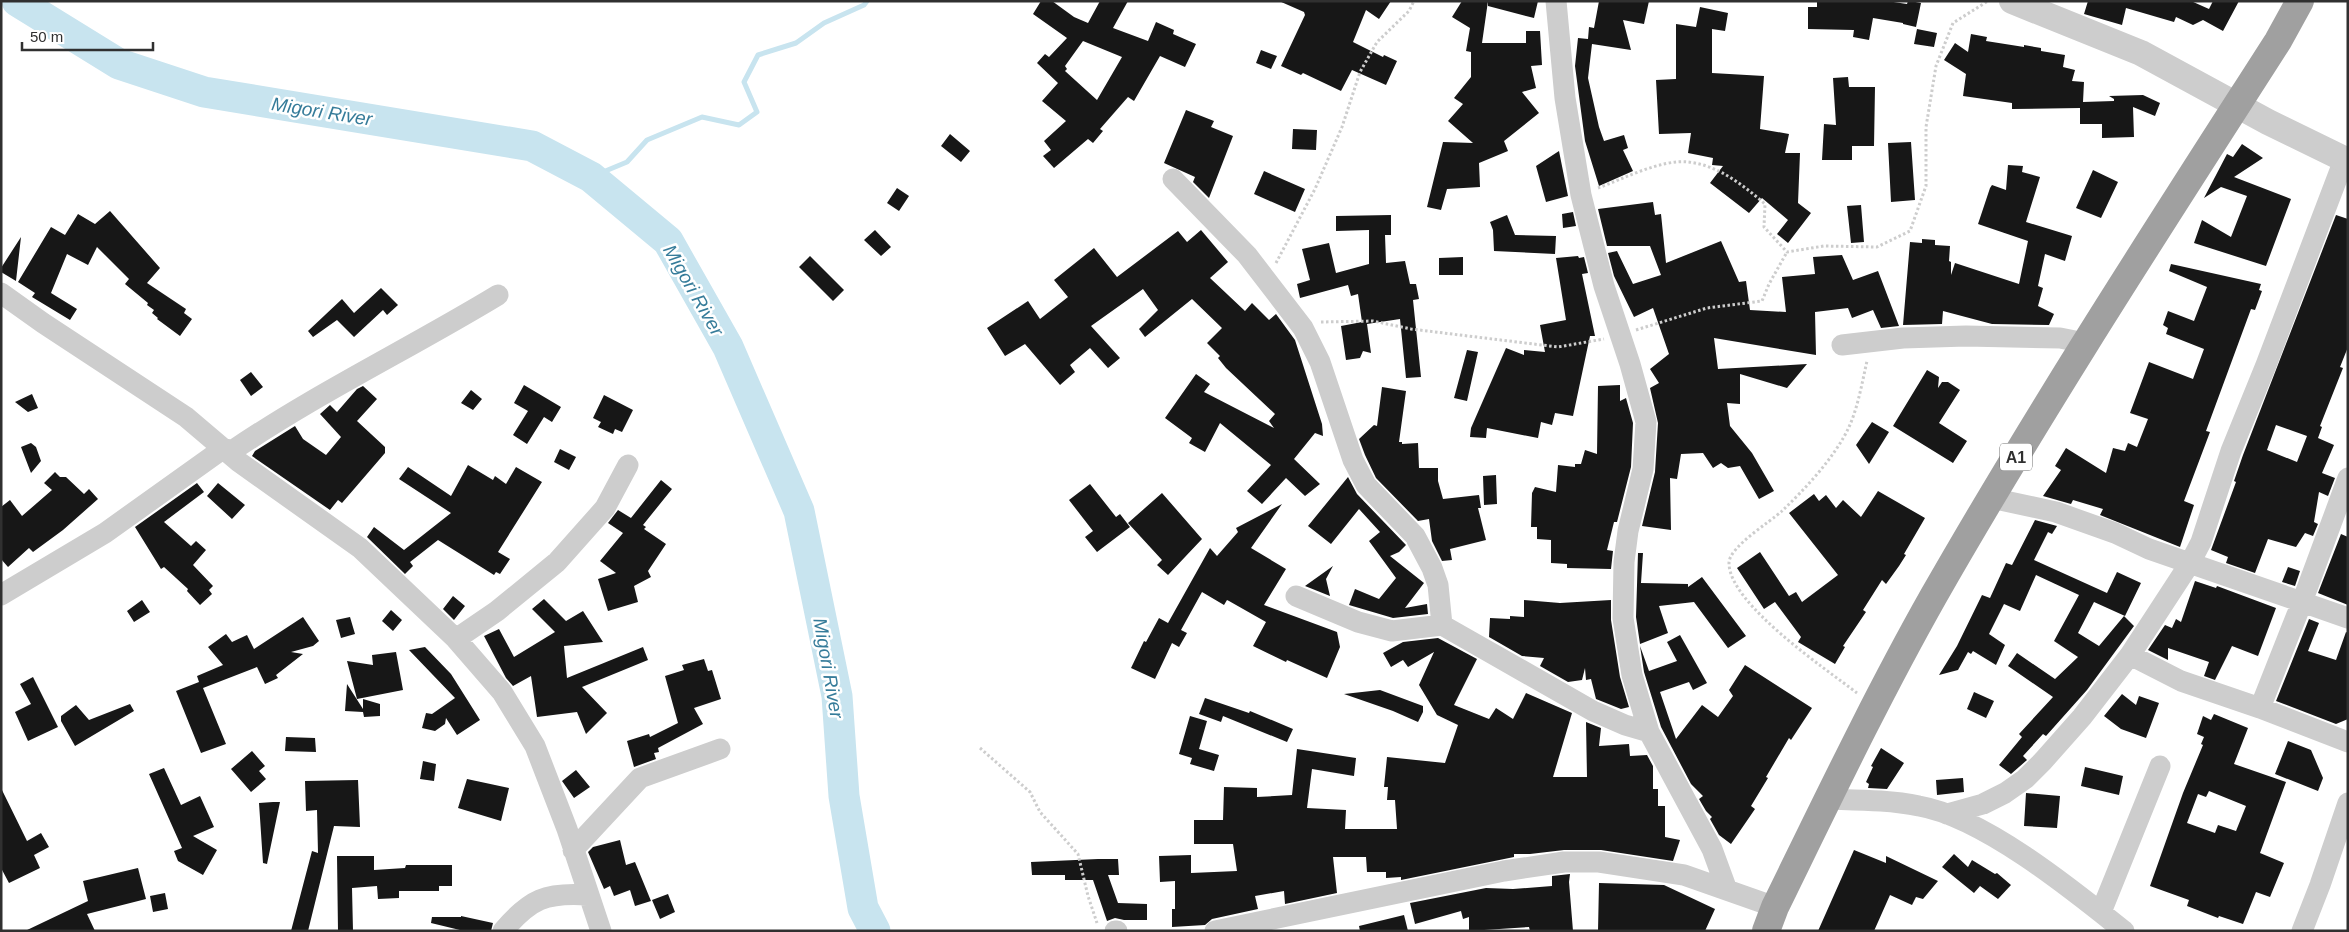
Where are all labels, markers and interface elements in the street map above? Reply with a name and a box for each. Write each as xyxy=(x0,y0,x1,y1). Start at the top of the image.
scale bar xyxy=(22,20,154,52)
text: 50 m xyxy=(30,28,63,45)
water label: Migori River xyxy=(270,93,374,130)
water label: Migori River xyxy=(659,241,728,340)
road number: A1 xyxy=(2000,444,2032,471)
water label: Migori River xyxy=(809,616,848,720)

